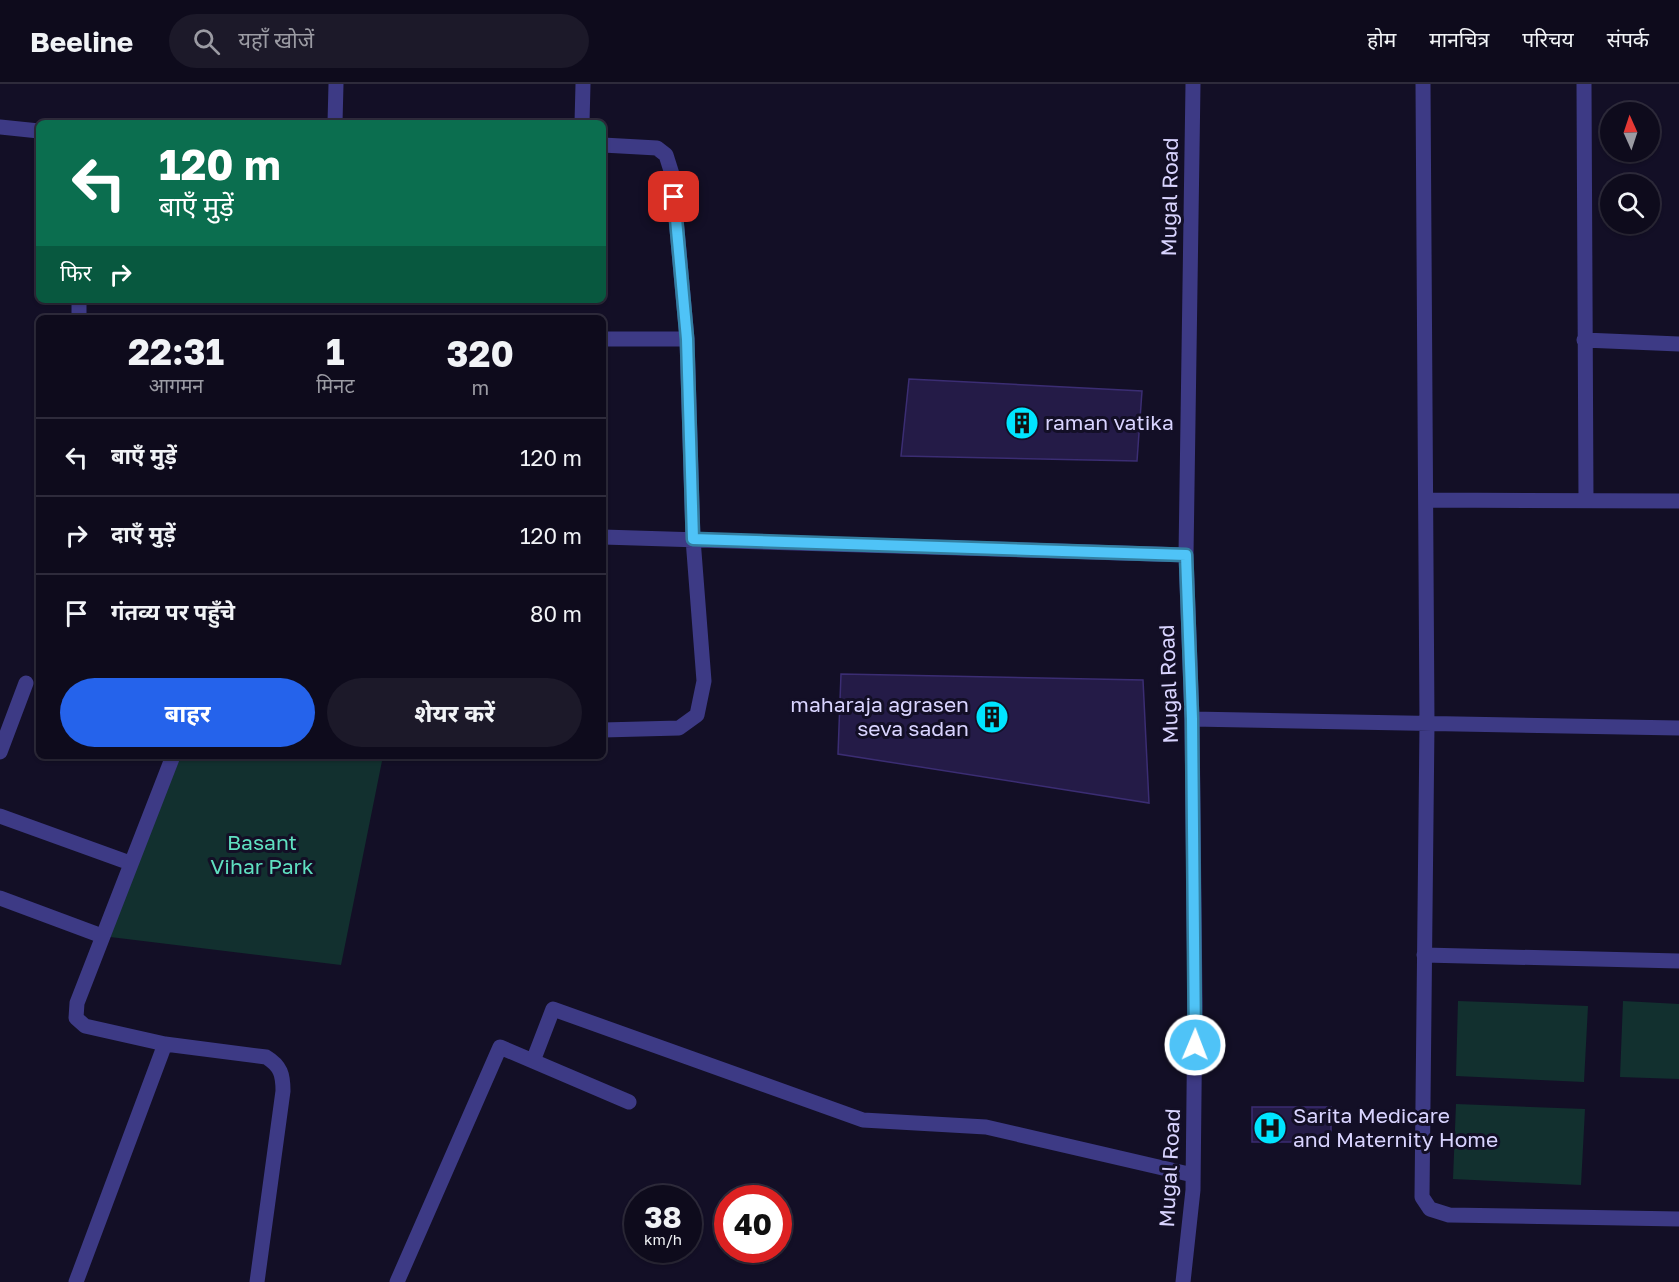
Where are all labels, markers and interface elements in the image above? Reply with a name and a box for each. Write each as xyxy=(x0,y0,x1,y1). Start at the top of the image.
search box xyxy=(169,14,589,68)
text: Beeline xyxy=(30,25,133,58)
icon: search xyxy=(190,25,223,58)
text: यहाँ खोजें xyxy=(238,26,314,53)
text: होम xyxy=(1367,26,1396,52)
text: मानचित्र xyxy=(1429,26,1489,52)
text: परिचय xyxy=(1522,26,1574,52)
text: संपर्क xyxy=(1607,26,1649,52)
north arrow xyxy=(1600,102,1660,162)
map controls xyxy=(1600,102,1660,234)
street label: Mugal Road xyxy=(1155,137,1183,257)
text: 120 m xyxy=(159,139,281,189)
icon: left xyxy=(60,144,138,222)
pin xyxy=(648,171,699,222)
button: search xyxy=(1600,174,1660,234)
icon: arrive xyxy=(657,180,690,213)
text: बाएँ मुड़ें xyxy=(159,190,234,222)
icon: right xyxy=(104,258,137,291)
text: फिर xyxy=(60,259,92,286)
text: 22:31 xyxy=(128,330,224,373)
text: 1 xyxy=(326,330,345,373)
text: 320 xyxy=(447,332,514,375)
text: आगमन xyxy=(149,373,203,397)
text: मिनट xyxy=(316,373,354,397)
text: m xyxy=(471,375,489,399)
building icon: raman vatika xyxy=(1004,405,1040,441)
place label: raman vatika xyxy=(1045,409,1174,435)
icon: left xyxy=(60,441,93,474)
text: बाएँ मुड़ें xyxy=(111,442,177,469)
text: 120 m xyxy=(520,444,582,471)
icon: right xyxy=(60,519,93,552)
text: दाएँ मुड़ें xyxy=(111,520,176,547)
text: 120 m xyxy=(520,522,582,549)
icon: arrive xyxy=(60,597,93,630)
text: गंतव्य पर पहुँचे xyxy=(111,598,235,625)
text: 80 m xyxy=(530,600,582,627)
street label: Mugal Road xyxy=(1153,624,1183,744)
button: बाहर xyxy=(60,678,315,747)
button: शेयर करें xyxy=(327,678,582,747)
place label: maharaja agrasen seva sadan xyxy=(790,691,969,741)
building icon: maharaja agrasen seva sadan xyxy=(974,699,1010,735)
park label: Basant Vihar Park xyxy=(210,829,314,879)
position arrow xyxy=(1163,1013,1227,1077)
place label: Sarita Medicare and Maternity Home xyxy=(1293,1102,1498,1152)
street label: Mugal Road xyxy=(1153,1108,1185,1228)
hospital icon: Sarita Medicare and Maternity Home xyxy=(1252,1110,1288,1146)
speed limit sign: 40 xyxy=(714,1185,792,1263)
text: 38 xyxy=(644,1199,682,1235)
text: km/h xyxy=(644,1230,682,1248)

